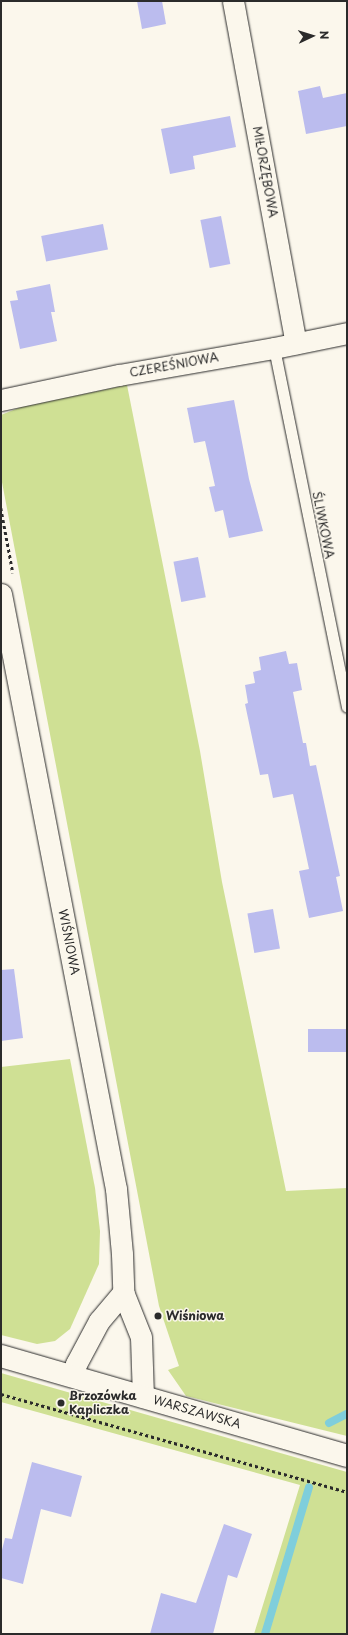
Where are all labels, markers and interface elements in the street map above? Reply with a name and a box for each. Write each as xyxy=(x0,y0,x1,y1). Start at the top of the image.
north arrow xyxy=(292,16,332,56)
text: N xyxy=(316,30,333,40)
street label: MIŁORZĘBOWA xyxy=(250,125,280,219)
street label: CZEREŚNIOWA xyxy=(128,350,220,380)
street label: ŚLIWKOWA xyxy=(309,490,337,560)
street label: WIŚNIOWA xyxy=(56,908,82,976)
place label: Wiśniowa xyxy=(166,1309,224,1323)
marker: Wiśniowa xyxy=(153,1311,163,1321)
place label: Brzozówka Kapliczka xyxy=(69,1389,137,1417)
street label: WARSZAWSKA xyxy=(151,1393,243,1431)
marker: Brzozówka Kapliczka xyxy=(56,1398,66,1408)

